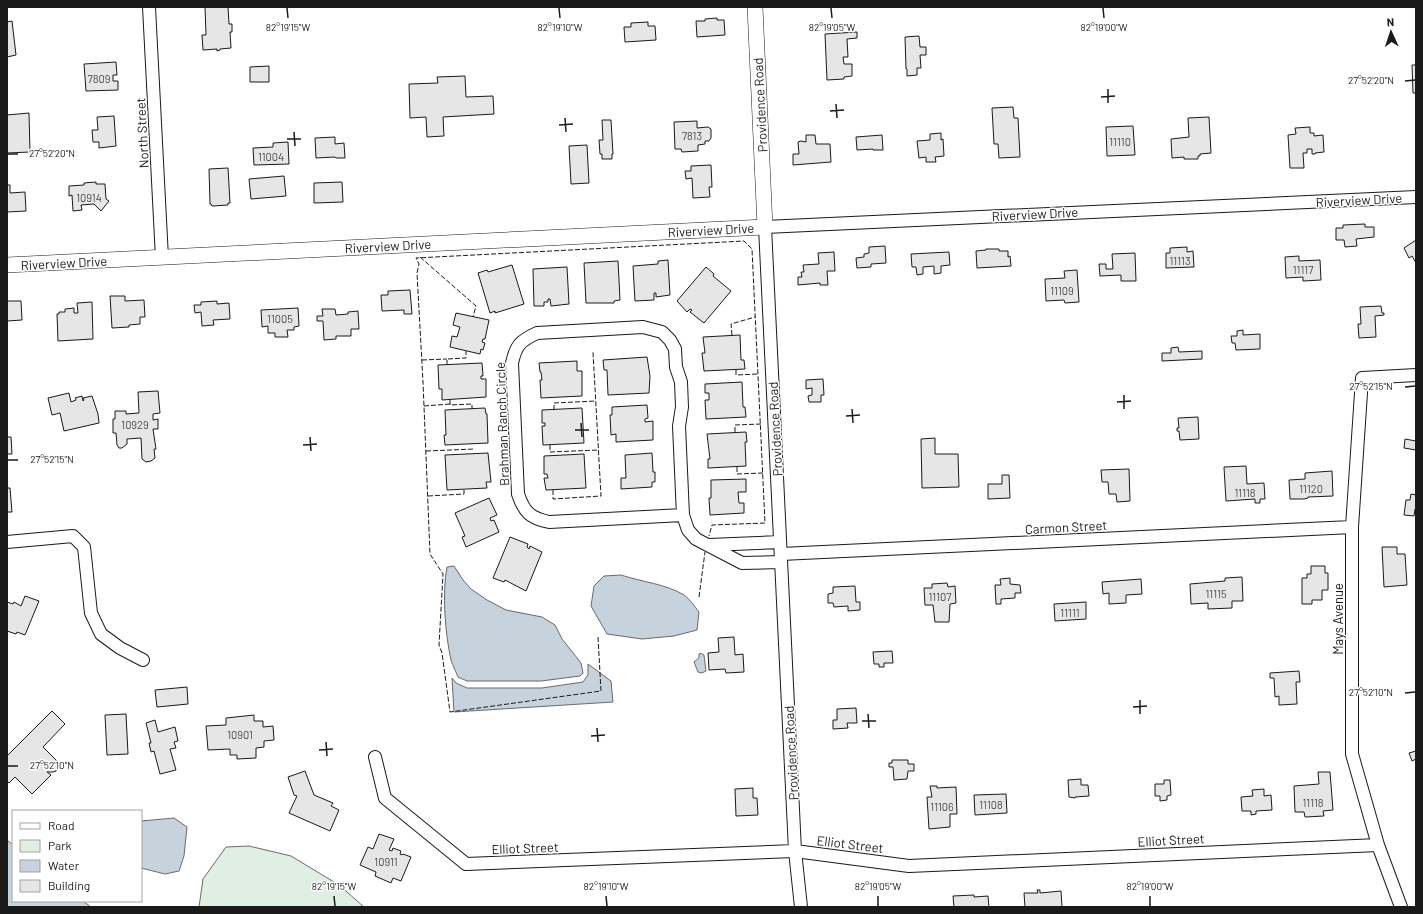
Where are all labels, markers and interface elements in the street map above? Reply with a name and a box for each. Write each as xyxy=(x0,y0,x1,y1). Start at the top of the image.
north arrow xyxy=(1371,12,1411,52)
text: N xyxy=(1386,15,1394,28)
text: 82°19'15"W xyxy=(266,21,310,33)
text: 82°19'10"W xyxy=(538,21,583,33)
text: 82°19'05"W xyxy=(809,21,856,33)
text: 82°19'00"W xyxy=(1080,21,1128,33)
street label: Providence Road xyxy=(750,57,770,153)
house number: 7809 xyxy=(88,72,111,85)
text: 27°52'20"N xyxy=(1348,74,1394,86)
street label: North Street xyxy=(132,97,152,169)
house number: 7813 xyxy=(682,129,702,142)
house number: 11110 xyxy=(1109,135,1131,148)
text: 27°52'20"N xyxy=(29,147,75,159)
house number: 11004 xyxy=(258,150,284,163)
street label: Riverview Drive xyxy=(1315,190,1403,210)
house number: 10914 xyxy=(76,191,102,204)
street label: Riverview Drive xyxy=(991,204,1079,224)
street label: Riverview Drive xyxy=(667,220,755,240)
street label: Riverview Drive xyxy=(344,236,432,256)
street label: Riverview Drive xyxy=(20,253,108,273)
house number: 11113 xyxy=(1169,254,1191,267)
house number: 11117 xyxy=(1293,263,1313,276)
house number: 11109 xyxy=(1050,284,1074,297)
house number: 11005 xyxy=(267,312,293,325)
street label: Brahman Ranch Circle xyxy=(492,362,512,486)
text: 27°52'15"N xyxy=(1349,380,1393,392)
street label: Providence Road xyxy=(765,381,785,477)
house number: 10929 xyxy=(121,418,149,431)
text: 27°52'15"N xyxy=(30,453,74,465)
house number: 11120 xyxy=(1299,482,1323,495)
house number: 11118 xyxy=(1234,486,1256,499)
street label: Carmon Street xyxy=(1025,517,1107,537)
street label: Mays Avenue xyxy=(1330,583,1346,655)
house number: 11115 xyxy=(1205,587,1227,600)
house number: 11107 xyxy=(928,590,952,603)
house number: 11111 xyxy=(1060,606,1080,619)
text: 27°52'10"N xyxy=(1349,686,1393,698)
street label: Providence Road xyxy=(781,705,801,801)
house number: 10901 xyxy=(227,728,253,741)
text: 27°52'10"N xyxy=(30,759,74,771)
house number: 11118 xyxy=(1302,796,1324,809)
house number: 11108 xyxy=(979,798,1003,811)
house number: 11106 xyxy=(930,800,954,813)
legend xyxy=(12,810,142,902)
text: Road xyxy=(48,818,75,832)
street label: Elliot Street xyxy=(1137,830,1205,850)
street label: Elliot Street xyxy=(816,832,884,856)
text: Park xyxy=(48,838,72,852)
street label: Elliot Street xyxy=(491,839,559,857)
house number: 10911 xyxy=(374,855,398,868)
text: Water xyxy=(48,858,80,872)
text: Building xyxy=(48,878,90,892)
text: 82°19'15"W xyxy=(312,880,356,892)
text: 82°19'10"W xyxy=(584,880,629,892)
text: 82°19'05"W xyxy=(855,880,902,892)
text: 82°19'00"W xyxy=(1126,880,1174,892)

